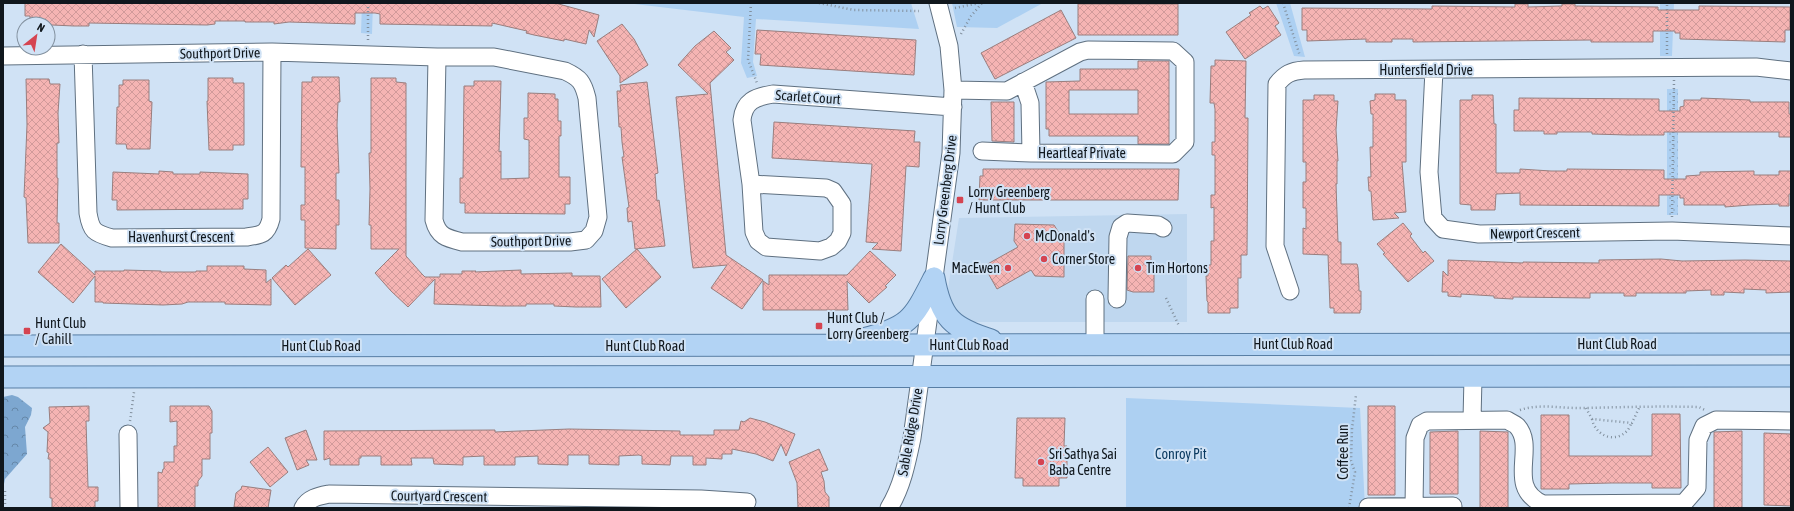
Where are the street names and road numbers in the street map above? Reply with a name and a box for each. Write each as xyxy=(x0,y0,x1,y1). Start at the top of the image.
street label: Southport Drive xyxy=(180,44,260,62)
street label: Huntersfield Drive xyxy=(1379,62,1473,78)
street label: Scarlet Court xyxy=(775,87,841,107)
street label: Lorry Greenberg Drive xyxy=(930,134,960,246)
street label: Heartleaf Private xyxy=(1038,145,1126,161)
street label: Newport Crescent xyxy=(1490,224,1580,242)
street label: Havenhurst Crescent xyxy=(128,229,234,245)
street label: Southport Drive xyxy=(491,232,571,250)
street label: Hunt Club Road xyxy=(1253,336,1333,352)
street label: Hunt Club Road xyxy=(1577,336,1657,352)
street label: Hunt Club Road xyxy=(929,337,1009,353)
street label: Hunt Club Road xyxy=(281,338,361,354)
street label: Hunt Club Road xyxy=(605,338,685,354)
street label: Sable Ridge Drive xyxy=(894,387,926,477)
street label: Coffee Run xyxy=(1335,424,1351,480)
street label: Courtyard Crescent xyxy=(391,487,487,505)

